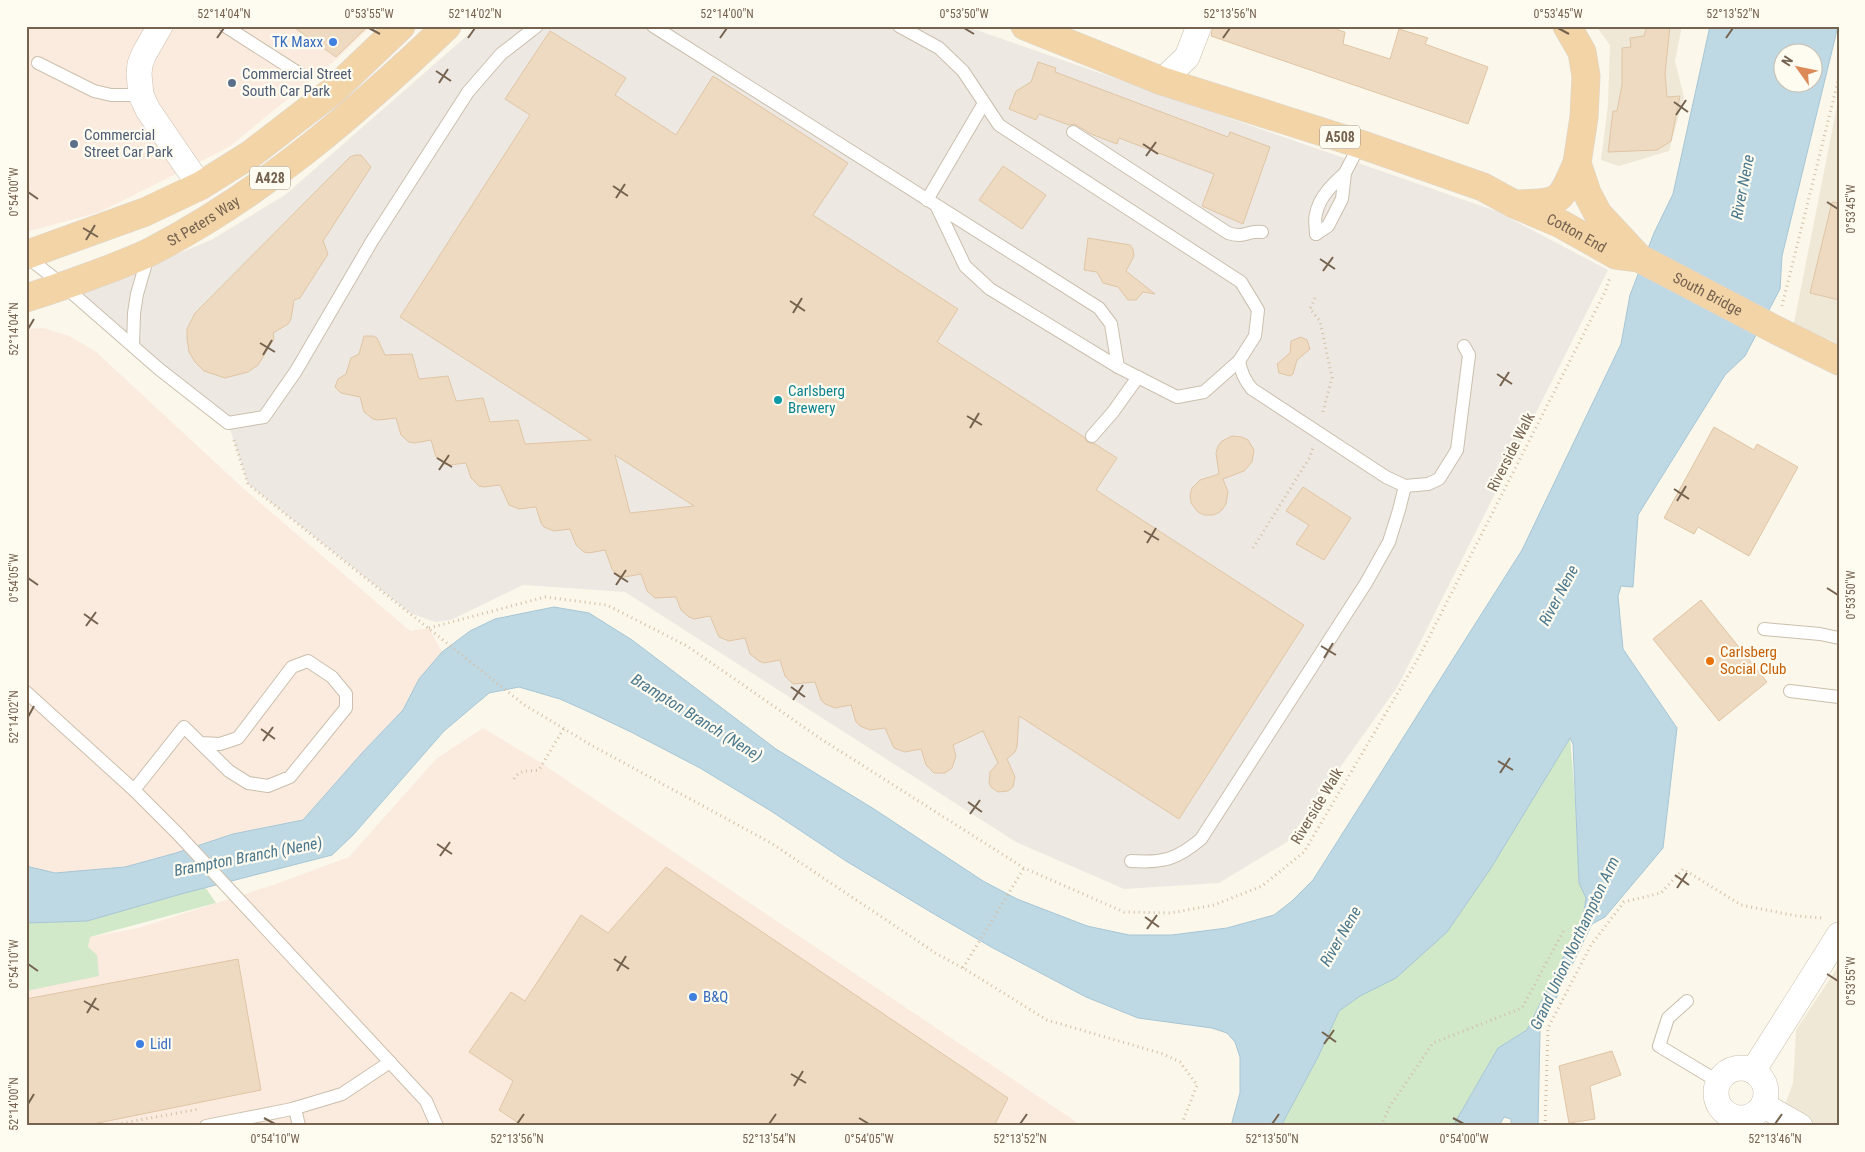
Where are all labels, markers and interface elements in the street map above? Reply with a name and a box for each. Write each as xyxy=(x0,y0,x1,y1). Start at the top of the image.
text: 52°14'04"N xyxy=(197,7,251,21)
text: 0°53'55"W xyxy=(344,7,394,21)
text: 52°14'02"N xyxy=(448,7,502,21)
text: 52°14'00"N xyxy=(700,7,754,21)
text: 0°53'50"W xyxy=(939,7,989,21)
text: 52°13'56"N xyxy=(1203,7,1257,21)
text: 0°53'45"W xyxy=(1533,7,1583,21)
text: 52°13'52"N xyxy=(1706,7,1760,21)
place label: TK Maxx xyxy=(272,33,323,51)
marker: TK Maxx xyxy=(327,36,339,48)
north arrow xyxy=(1772,42,1822,92)
text: N xyxy=(1778,53,1796,69)
place label: Commercial Street South Car Park xyxy=(242,65,352,100)
marker: Commercial Street South Car Park xyxy=(226,77,238,89)
road number: A508 xyxy=(1320,125,1360,148)
place label: Commercial Street Car Park xyxy=(84,126,173,161)
marker: Commercial Street Car Park xyxy=(68,138,80,150)
water label: River Nene xyxy=(1727,153,1758,221)
text: 0°54'00"W xyxy=(7,167,21,217)
road number: A428 xyxy=(250,167,290,190)
text: 0°53'45"W xyxy=(1844,184,1858,234)
street label: St Peters Way xyxy=(164,192,243,250)
street label: Cotton End xyxy=(1544,210,1609,257)
street label: South Bridge xyxy=(1670,268,1745,320)
text: 52°14'04"N xyxy=(7,302,21,356)
place label: Carlsberg Brewery xyxy=(788,382,845,417)
marker: Carlsberg Brewery xyxy=(772,394,784,406)
street label: Riverside Walk xyxy=(1483,409,1539,494)
text: 0°54'05"W xyxy=(7,553,21,603)
water label: River Nene xyxy=(1535,562,1582,629)
text: 0°53'50"W xyxy=(1844,570,1858,620)
place label: Carlsberg Social Club xyxy=(1720,643,1786,678)
marker: Carlsberg Social Club xyxy=(1704,655,1716,667)
water label: Brampton Branch (Nene) xyxy=(628,669,766,765)
text: 52°14'02"N xyxy=(7,690,21,744)
street label: Riverside Walk xyxy=(1287,764,1347,848)
water label: Brampton Branch (Nene) xyxy=(172,833,324,880)
water label: Grand Union Northampton Arm xyxy=(1526,854,1623,1033)
water label: River Nene xyxy=(1316,903,1365,969)
text: 0°54'10"W xyxy=(7,939,21,989)
text: 0°53'55"W xyxy=(1844,956,1858,1006)
place label: B&Q xyxy=(703,988,728,1006)
marker: B&Q xyxy=(687,991,699,1003)
place label: Lidl xyxy=(150,1035,171,1053)
marker: Lidl xyxy=(134,1038,146,1050)
text: 52°14'00"N xyxy=(7,1077,21,1131)
text: 0°54'10"W xyxy=(250,1132,300,1146)
text: 52°13'56"N xyxy=(490,1132,544,1146)
text: 52°13'54"N xyxy=(742,1132,796,1146)
text: 0°54'05"W xyxy=(844,1132,894,1146)
text: 52°13'52"N xyxy=(993,1132,1047,1146)
text: 52°13'50"N xyxy=(1245,1132,1299,1146)
text: 0°54'00"W xyxy=(1439,1132,1489,1146)
text: 52°13'46"N xyxy=(1748,1132,1802,1146)

